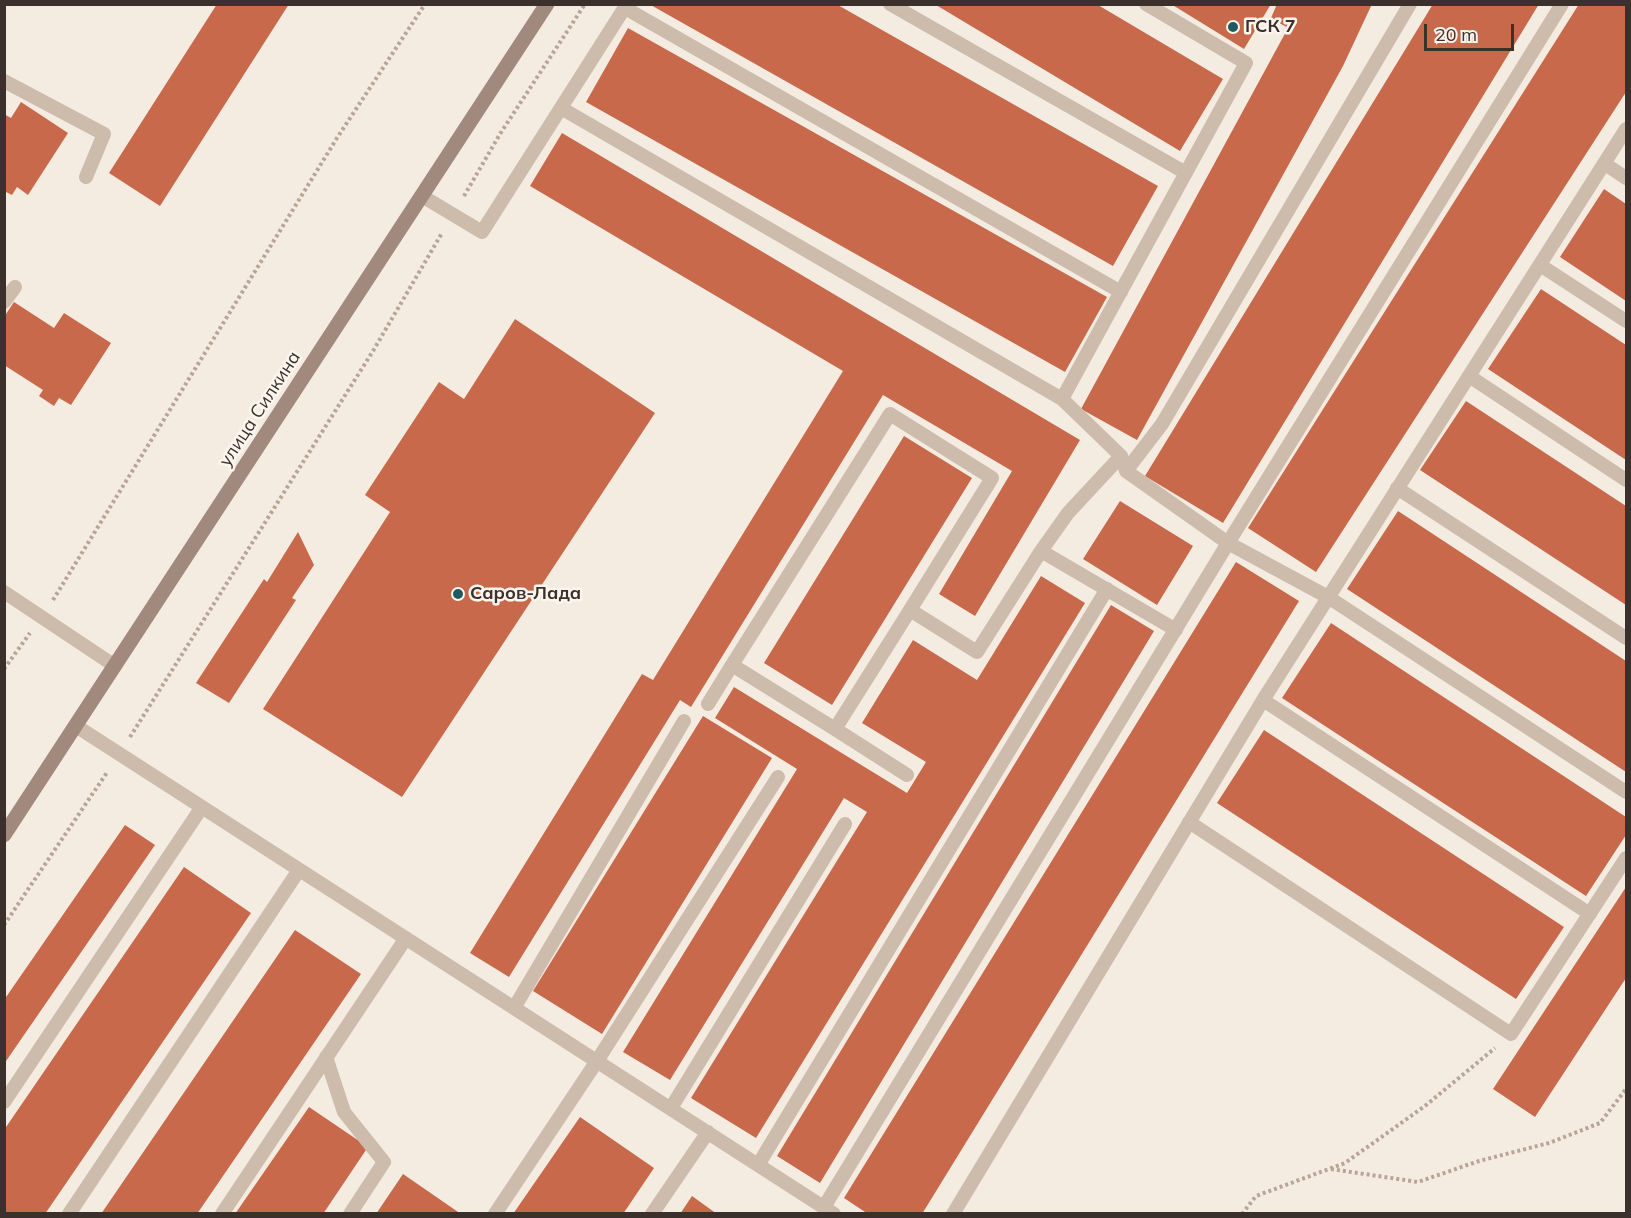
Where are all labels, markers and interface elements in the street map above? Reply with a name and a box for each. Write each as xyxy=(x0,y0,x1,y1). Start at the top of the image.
scale bar xyxy=(1427,12,1517,50)
place label: ГСК 7 xyxy=(1245,16,1296,38)
marker: ГСК 7 xyxy=(1226,20,1240,34)
text: 20 m xyxy=(1435,23,1477,46)
street label: улица Силкина xyxy=(215,347,305,471)
place label: Саров-Лада xyxy=(470,583,581,605)
marker: Саров-Лада xyxy=(451,587,465,601)

